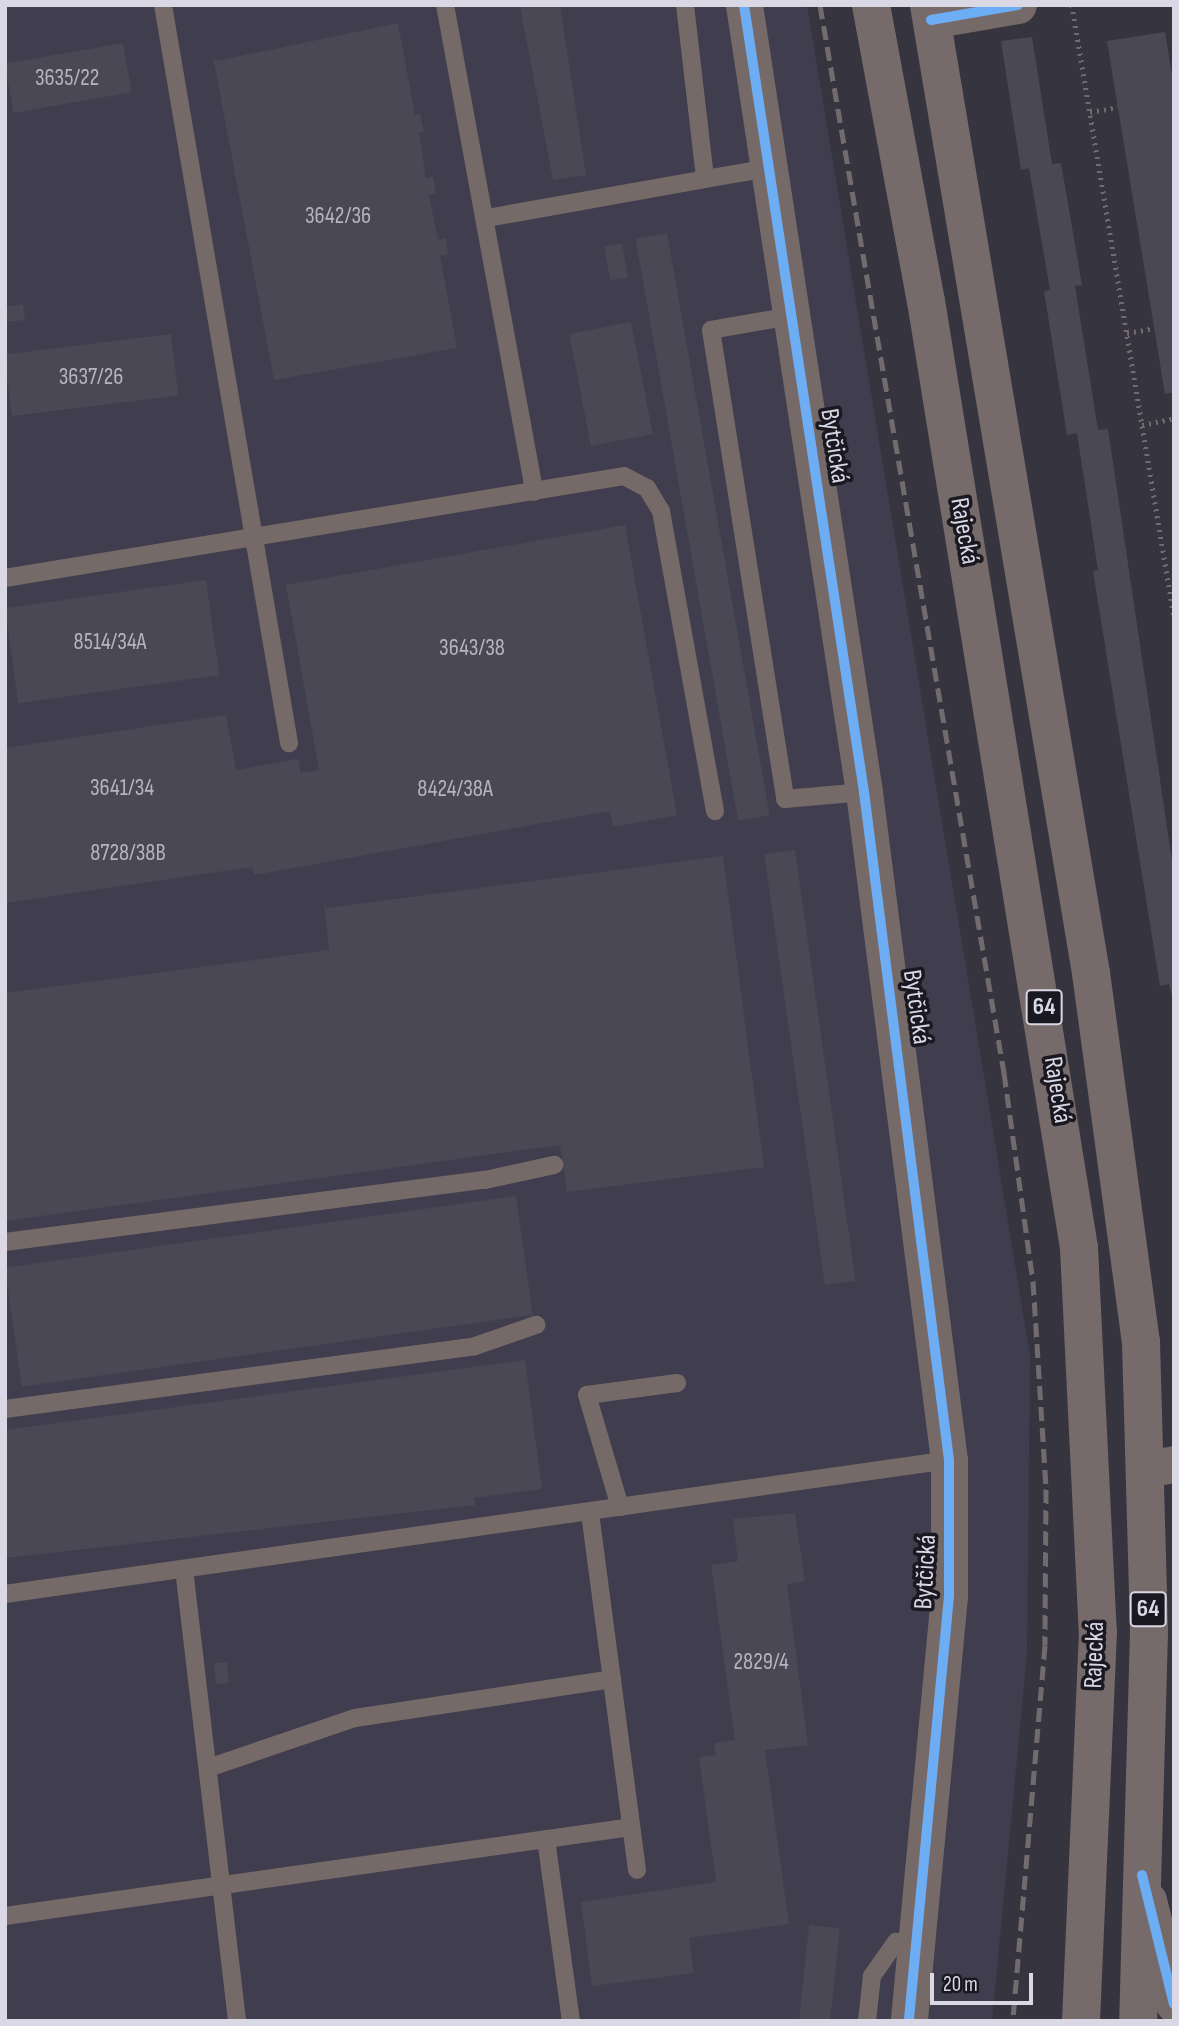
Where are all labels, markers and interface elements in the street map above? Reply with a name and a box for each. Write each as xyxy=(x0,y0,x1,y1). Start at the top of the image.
house number: 3635/22 xyxy=(35,64,99,92)
house number: 3642/36 xyxy=(305,202,371,230)
house number: 3637/26 xyxy=(59,363,123,391)
street label: Bytčická xyxy=(813,407,855,485)
street label: Rajecká xyxy=(943,495,985,567)
house number: 8514/34A xyxy=(74,628,146,656)
house number: 3643/38 xyxy=(439,634,505,662)
house number: 3641/34 xyxy=(90,774,154,802)
house number: 8424/38A xyxy=(417,775,493,803)
house number: 8728/38B xyxy=(90,839,166,867)
street label: Bytčická xyxy=(895,968,937,1046)
road number: 64 xyxy=(1025,987,1063,1028)
street label: Rajecká xyxy=(1036,1054,1078,1126)
street label: Bytčická xyxy=(908,1534,944,1610)
road number: 64 xyxy=(1129,1588,1167,1630)
street label: Rajecká xyxy=(1078,1621,1112,1689)
house number: 2829/4 xyxy=(733,1648,789,1676)
scale bar xyxy=(934,1960,1037,2004)
text: 20 m xyxy=(943,1972,978,1997)

